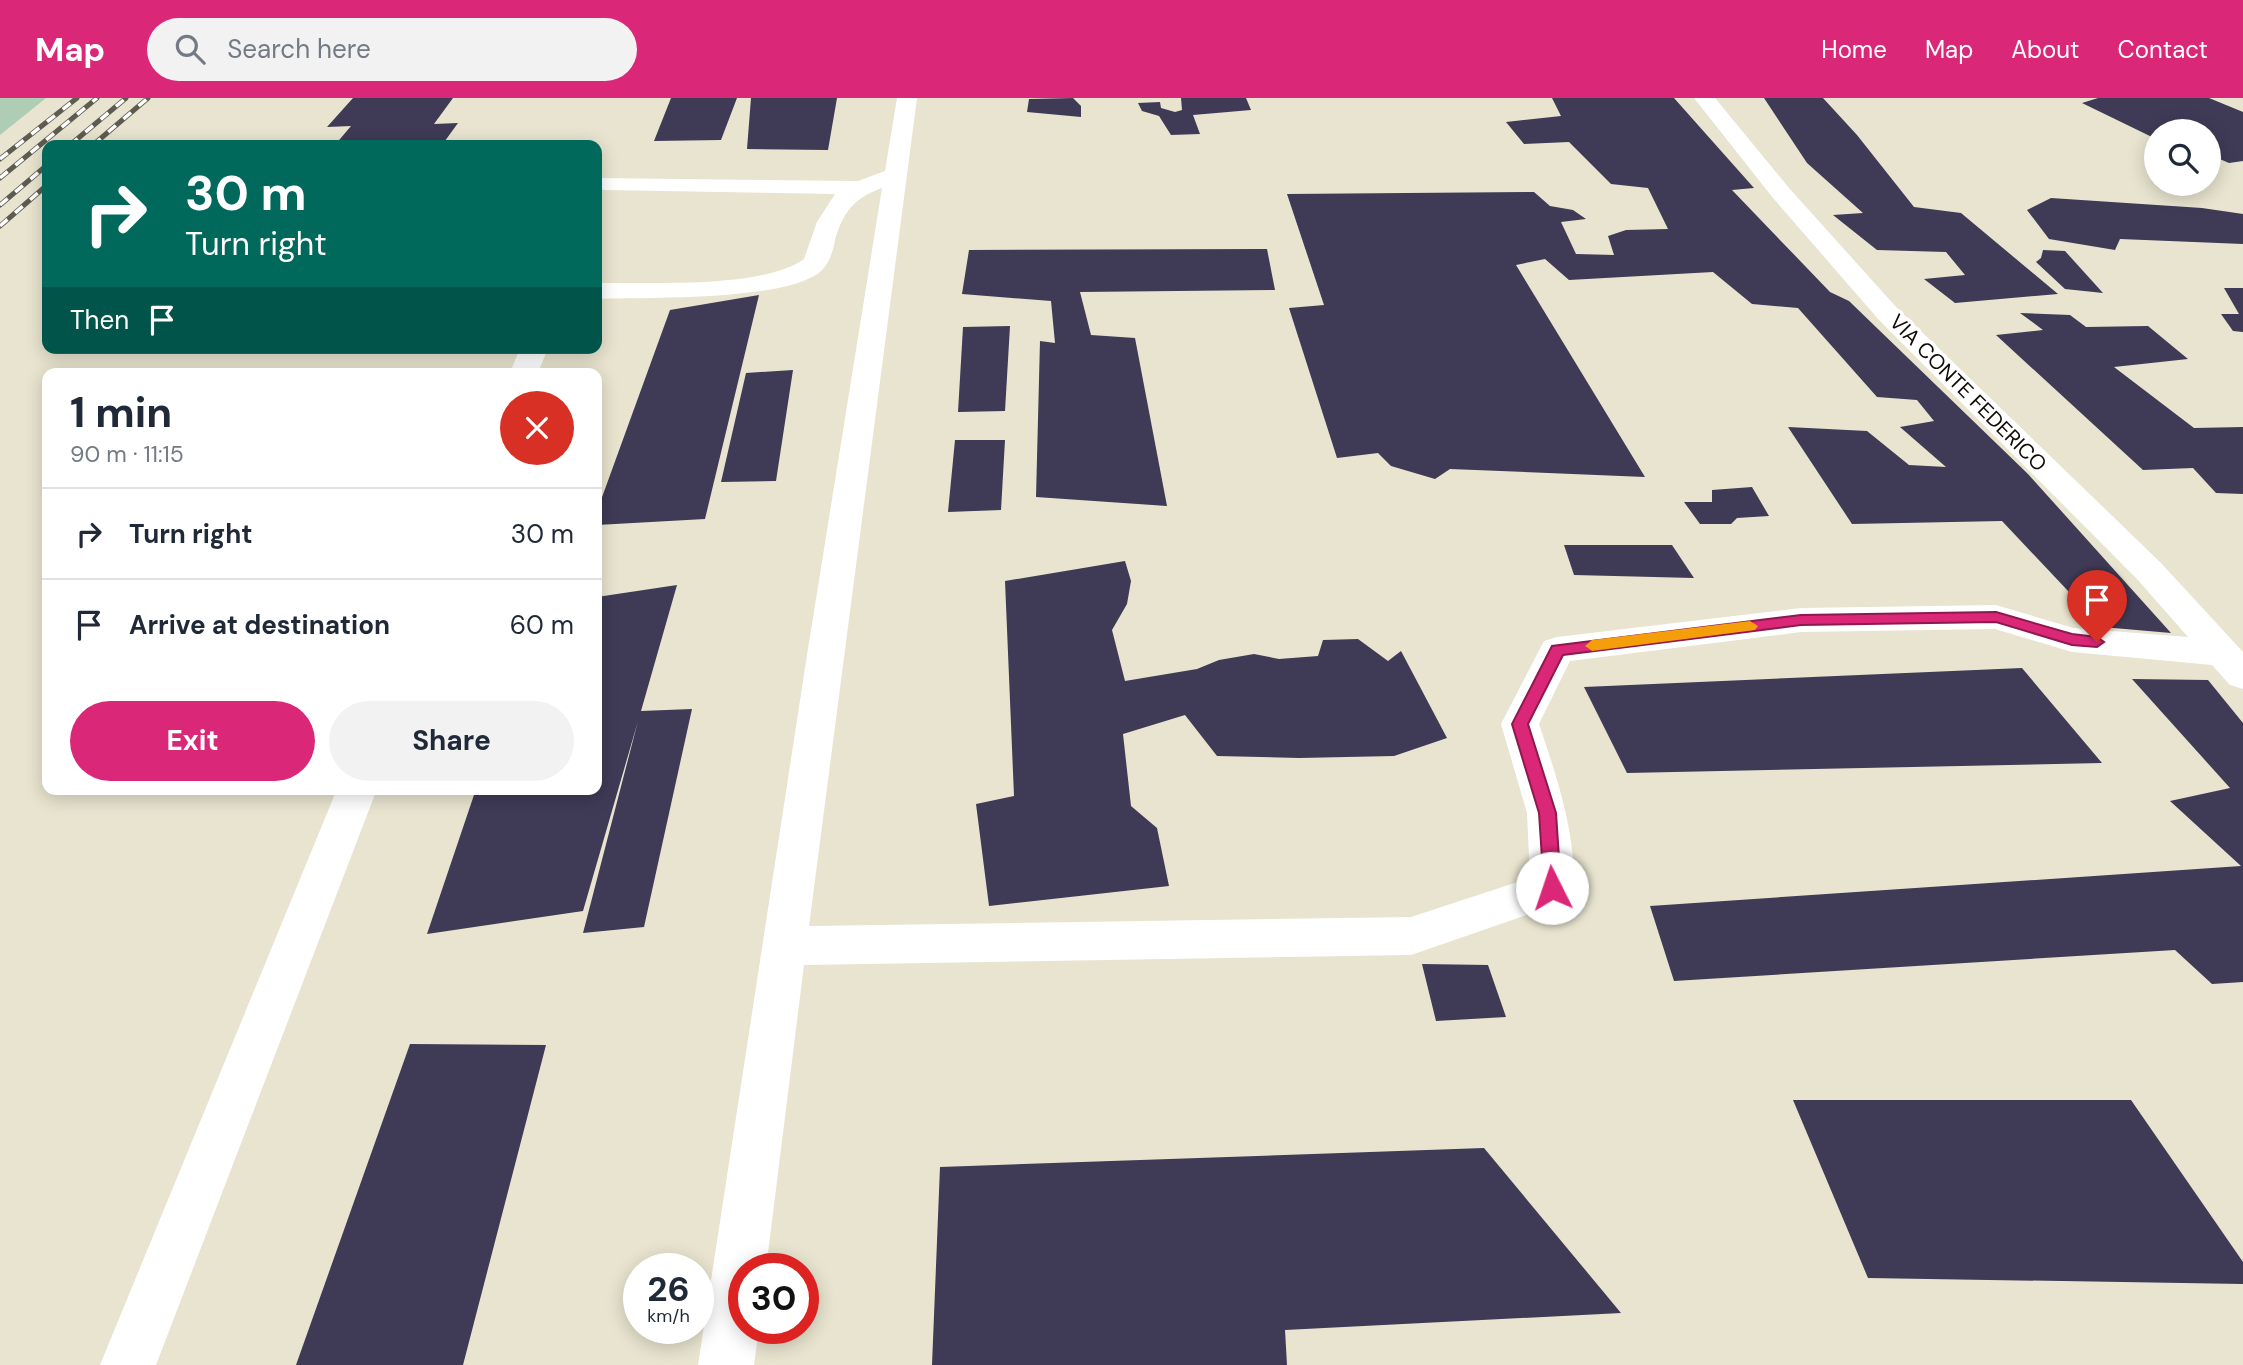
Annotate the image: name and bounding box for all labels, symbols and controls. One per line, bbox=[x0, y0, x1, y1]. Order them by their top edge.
search box bbox=[147, 18, 637, 81]
text: Map bbox=[35, 28, 105, 71]
icon: search bbox=[171, 30, 209, 68]
text: Search here bbox=[227, 32, 371, 66]
text: Home bbox=[1821, 34, 1887, 65]
text: Map bbox=[1925, 34, 1973, 65]
text: About bbox=[2011, 34, 2080, 65]
text: Contact bbox=[2118, 34, 2208, 65]
map controls bbox=[2144, 119, 2221, 196]
button: search bbox=[2144, 119, 2221, 196]
text: 30 m bbox=[185, 161, 307, 225]
icon: right bbox=[70, 168, 161, 259]
text: Turn right bbox=[185, 223, 327, 265]
icon: arrive bbox=[143, 301, 181, 339]
text: Then bbox=[70, 303, 129, 337]
street label: VIA CONTE FEDERICO bbox=[1883, 308, 2053, 478]
text: 1 min bbox=[70, 385, 172, 440]
button: close bbox=[500, 391, 574, 465]
text: 90 m · 11:15 bbox=[70, 439, 184, 469]
icon: right bbox=[70, 515, 108, 553]
text: Turn right bbox=[129, 517, 253, 551]
text: 30 m bbox=[511, 517, 574, 551]
pin bbox=[2067, 570, 2127, 642]
icon: arrive bbox=[2078, 581, 2116, 619]
icon: arrive bbox=[70, 606, 108, 644]
text: Arrive at destination bbox=[129, 608, 390, 642]
text: 60 m bbox=[510, 608, 574, 642]
button: Exit bbox=[70, 701, 315, 781]
button: Share bbox=[329, 701, 574, 781]
position arrow bbox=[1515, 851, 1589, 925]
speed limit sign: 30 bbox=[728, 1253, 819, 1344]
text: 26 bbox=[647, 1266, 690, 1312]
text: km/h bbox=[647, 1304, 690, 1328]

